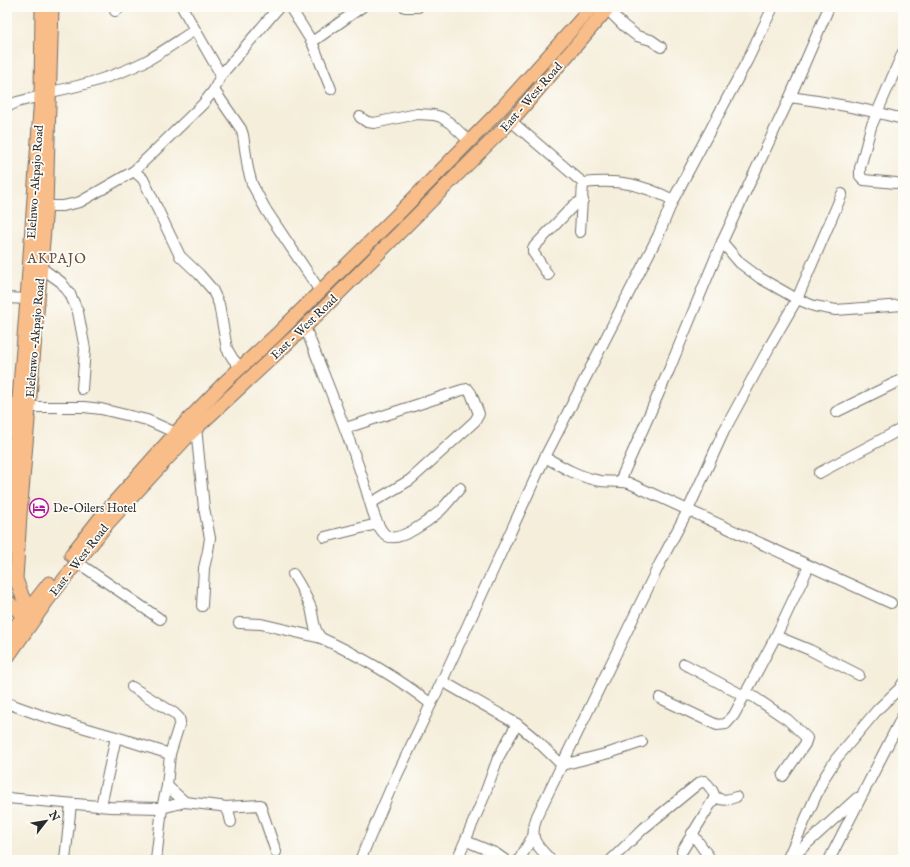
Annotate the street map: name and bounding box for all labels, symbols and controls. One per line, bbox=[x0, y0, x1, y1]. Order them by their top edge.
street label: East - West Road bbox=[497, 59, 566, 135]
street label: Elelnwo -Akpajo Road bbox=[24, 124, 48, 240]
district label: AKPAJO bbox=[26, 250, 87, 268]
street label: Elelenwo -Akpajo Road bbox=[23, 277, 49, 398]
street label: East - West Road bbox=[268, 291, 341, 363]
hotel icon: De-Oilers Hotel bbox=[28, 497, 50, 519]
place label: De-Oilers Hotel bbox=[53, 501, 137, 516]
street label: East - West Road bbox=[47, 521, 112, 599]
north arrow bbox=[26, 801, 66, 841]
text: N bbox=[45, 808, 62, 824]

